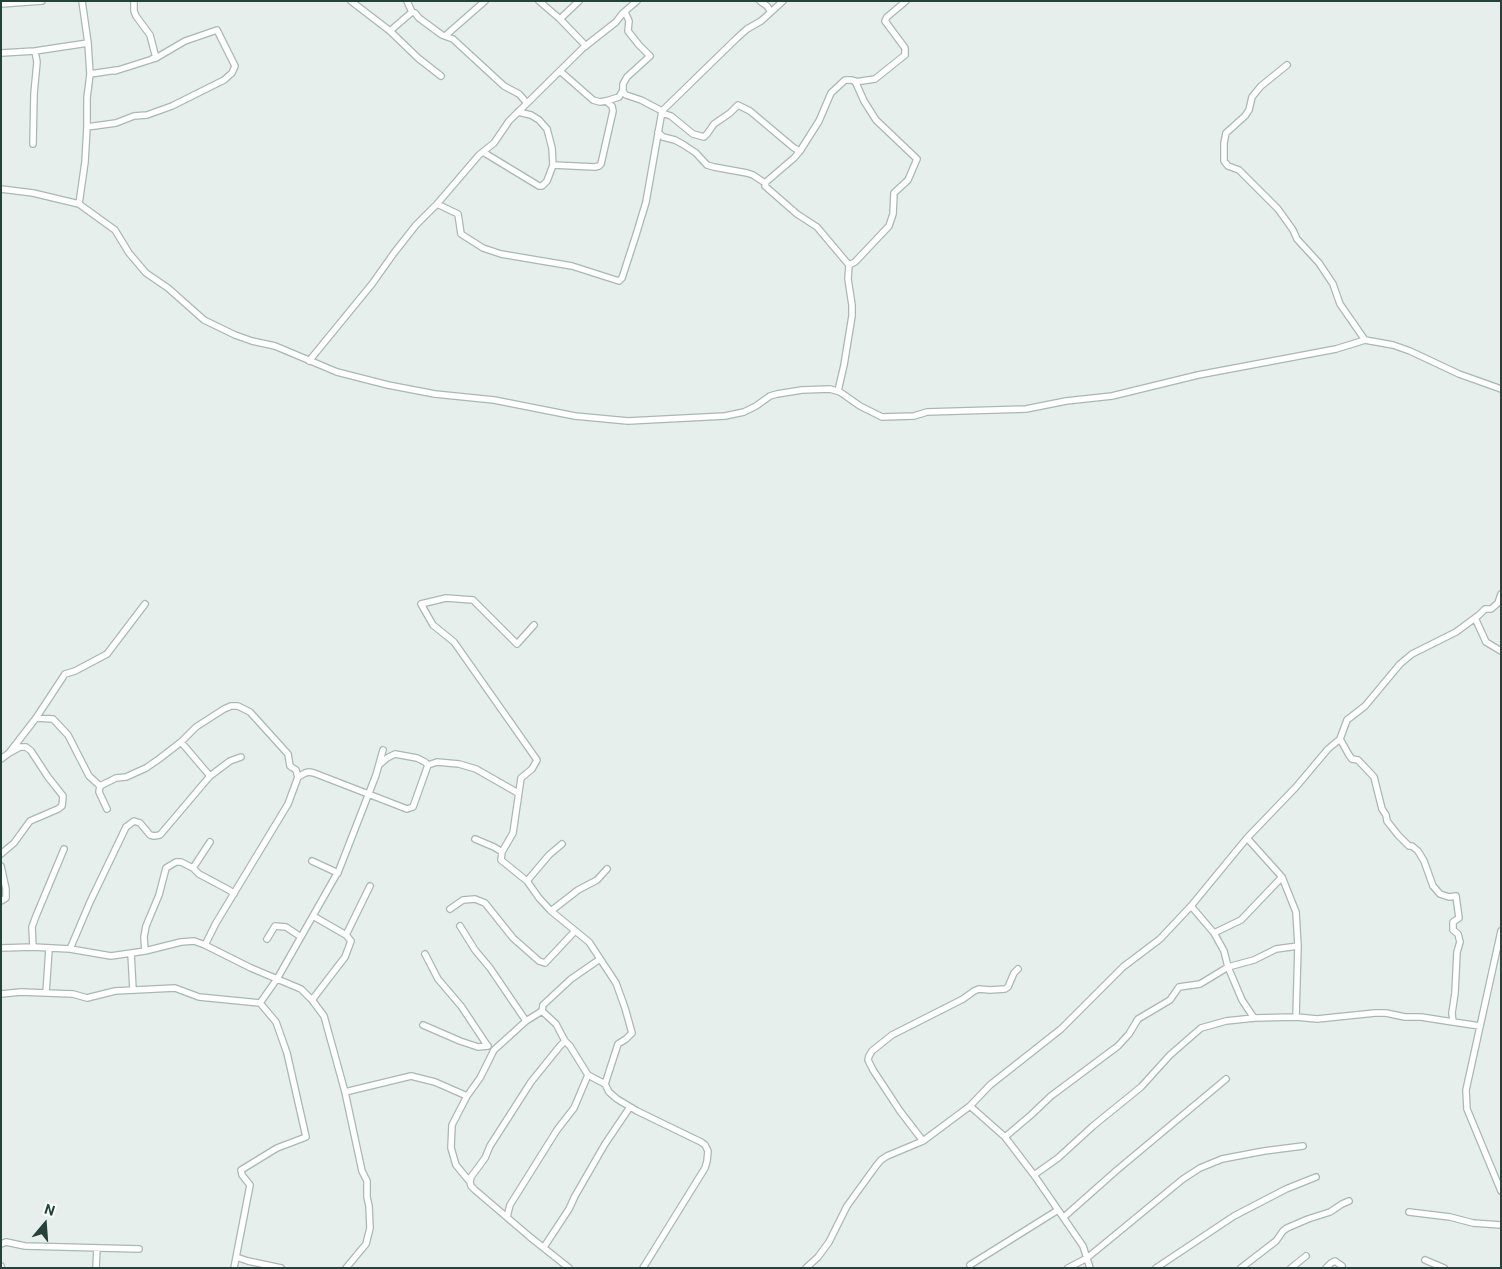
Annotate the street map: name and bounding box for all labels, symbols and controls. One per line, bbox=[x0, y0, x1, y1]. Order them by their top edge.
north arrow bbox=[20, 1199, 70, 1249]
text: N bbox=[42, 1201, 57, 1219]

